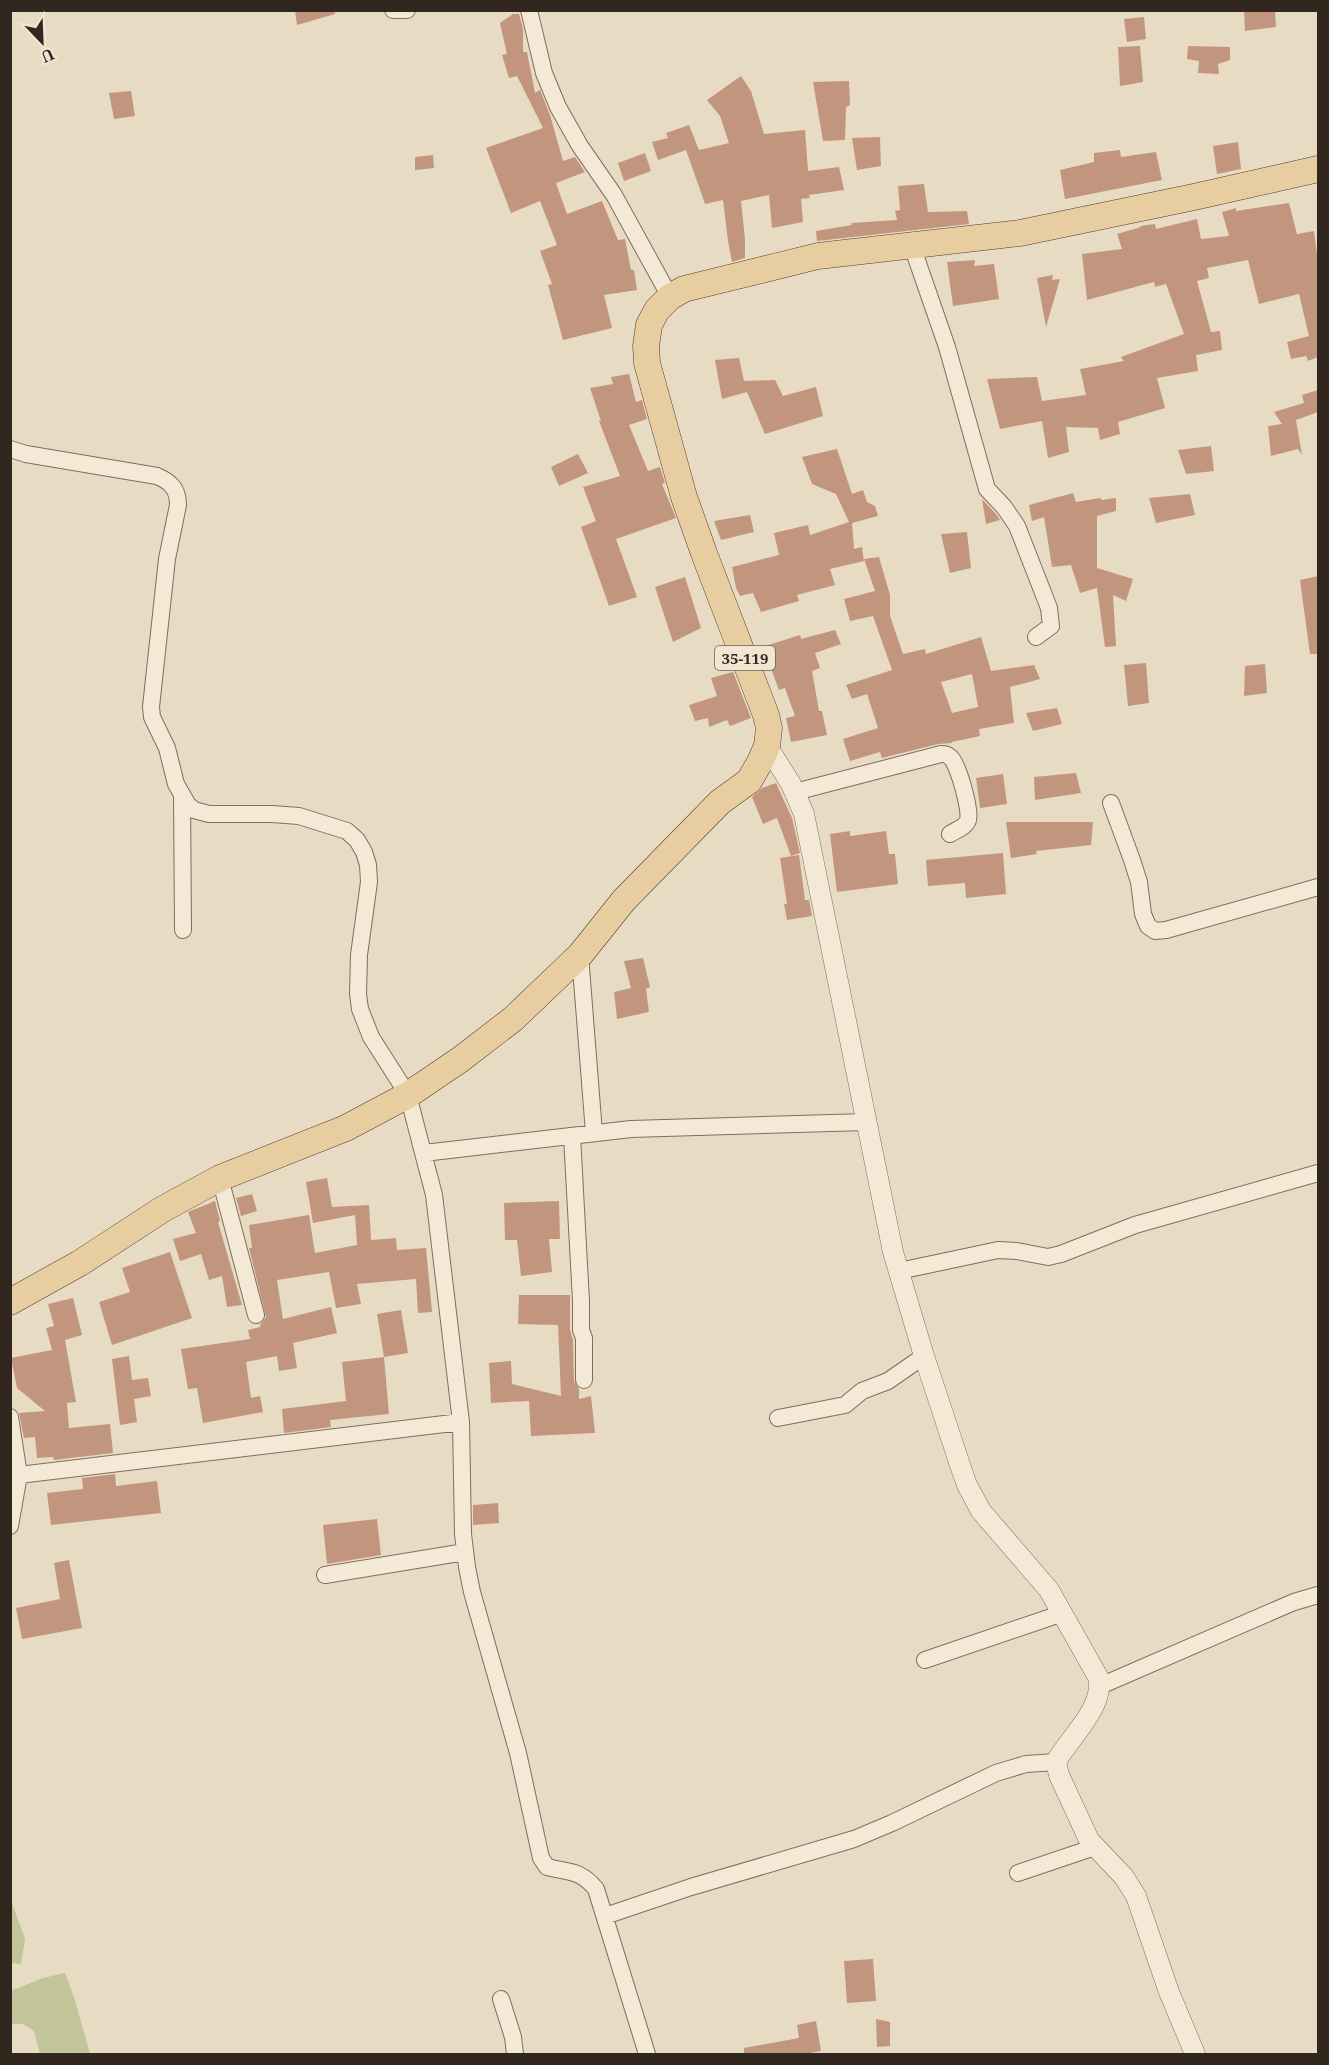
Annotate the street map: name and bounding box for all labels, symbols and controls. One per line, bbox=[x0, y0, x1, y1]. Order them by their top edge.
north arrow bbox=[12, 12, 72, 72]
text: U bbox=[38, 43, 58, 68]
road number: 35-119 bbox=[715, 646, 775, 670]

